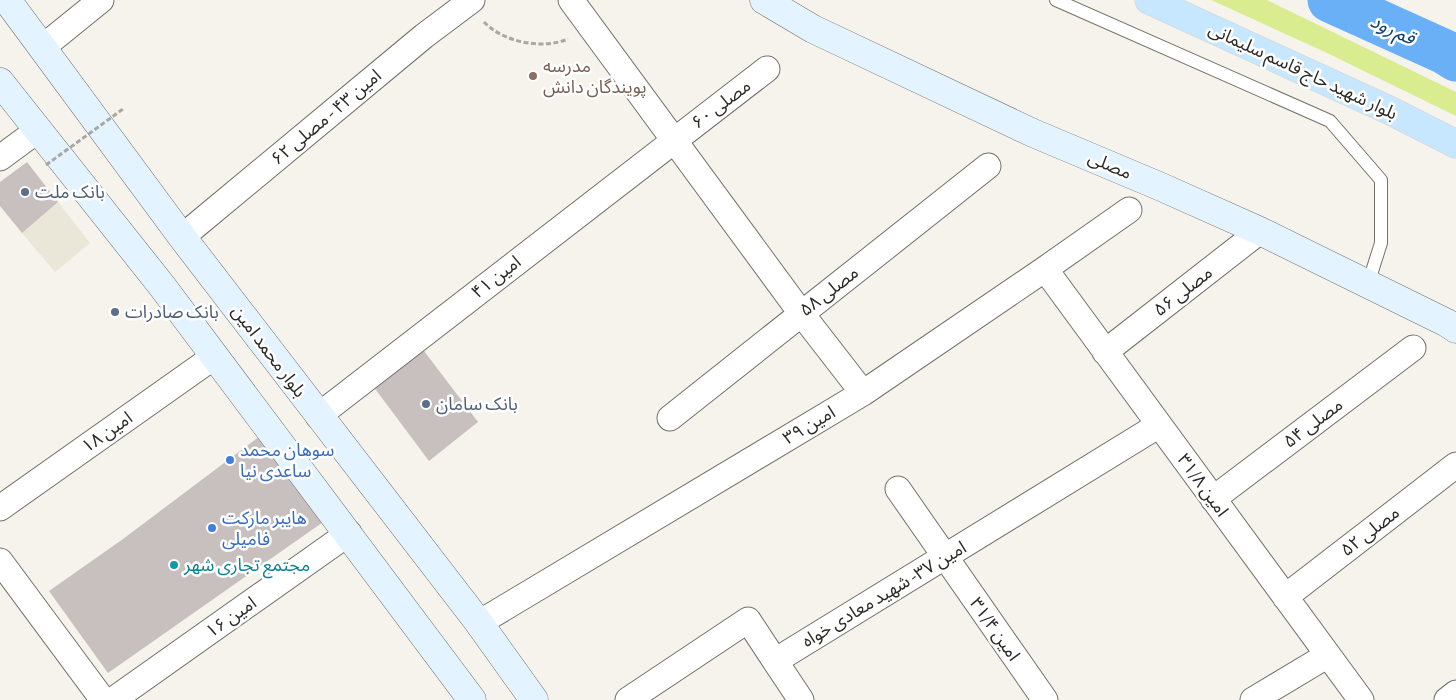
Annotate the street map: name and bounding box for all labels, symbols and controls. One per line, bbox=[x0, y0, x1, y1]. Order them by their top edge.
water label: قم رود bbox=[1366, 12, 1419, 53]
street label: بلوار شهید حاج قاسم سلیمانی bbox=[1204, 20, 1400, 126]
place label: مدرسه پویندگان دانش bbox=[543, 58, 647, 98]
street label: امین ۴۳ - مصلی ۶۲ bbox=[268, 67, 386, 170]
marker: مدرسه پویندگان دانش bbox=[527, 70, 539, 82]
street label: مصلی ۶۰ bbox=[689, 77, 755, 133]
street label: مصلی bbox=[1085, 149, 1134, 184]
place label: بانک ملت bbox=[35, 184, 105, 202]
marker: بانک ملت bbox=[19, 186, 31, 198]
street label: امین ۴۱ bbox=[469, 253, 525, 303]
street label: مصلی ۵۸ bbox=[797, 264, 863, 321]
street label: مصلی ۵۶ bbox=[1151, 264, 1217, 321]
street label: بلوار محمد امین bbox=[227, 302, 309, 402]
place label: بانک صادرات bbox=[125, 304, 219, 323]
marker: بانک صادرات bbox=[109, 306, 121, 318]
place label: بانک سامان bbox=[436, 396, 518, 415]
street label: مصلی ۵۴ bbox=[1281, 396, 1347, 452]
marker: بانک سامان bbox=[420, 398, 432, 410]
street label: امین ۳۹ bbox=[780, 403, 839, 449]
street label: امین ۱۸ bbox=[79, 409, 137, 457]
place label: سوهان محمد ساعدی نیا bbox=[240, 442, 334, 482]
street label: امین ۳۱/۸ bbox=[1173, 451, 1231, 521]
marker: سوهان محمد ساعدی نیا bbox=[224, 454, 236, 466]
street label: مصلی ۵۲ bbox=[1338, 504, 1404, 561]
place label: هایبر مارکت فامیلی bbox=[222, 510, 307, 550]
marker: هایبر مارکت فامیلی bbox=[206, 522, 218, 534]
street label: امین ۳۷- شهید معادی خواه bbox=[799, 539, 970, 652]
place label: مجتمع تجاری شهر bbox=[183, 557, 310, 579]
marker: مجتمع تجاری شهر bbox=[168, 559, 180, 571]
street label: امین ۱۶ bbox=[203, 594, 261, 642]
street label: امین ۳۱/۴ bbox=[965, 595, 1022, 665]

